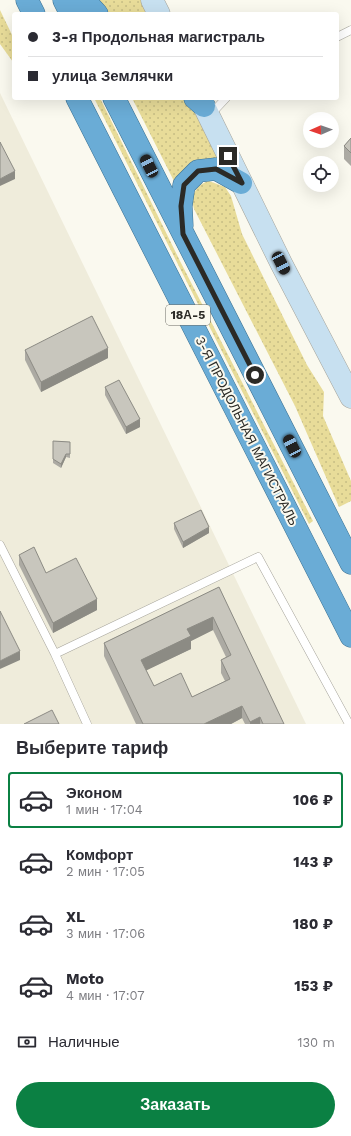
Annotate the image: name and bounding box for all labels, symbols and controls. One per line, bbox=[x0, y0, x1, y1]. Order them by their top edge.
text: 3-я Продольная магистраль bbox=[52, 28, 265, 46]
text: улица Землячки bbox=[52, 67, 173, 85]
north arrow bbox=[303, 112, 339, 148]
map controls bbox=[303, 112, 339, 192]
route end bbox=[219, 147, 237, 165]
car bbox=[138, 153, 160, 179]
button: locate bbox=[303, 156, 339, 192]
car bbox=[270, 250, 292, 276]
road number: 18А-5 bbox=[166, 305, 210, 325]
street label: 3-Я ПРОДОЛЬНАЯ МАГИСТРАЛЬ bbox=[193, 334, 301, 528]
route start bbox=[246, 366, 264, 384]
car bbox=[281, 433, 303, 459]
text: Выберите тариф bbox=[16, 737, 168, 758]
icon: car bbox=[18, 782, 54, 818]
text: Эконом bbox=[66, 784, 122, 802]
text: 106 ₽ bbox=[293, 791, 333, 809]
text: 1 мин · 17:04 bbox=[66, 802, 143, 817]
icon: car bbox=[18, 844, 54, 880]
text: Комфорт bbox=[66, 846, 133, 864]
text: 143 ₽ bbox=[293, 853, 333, 871]
text: 2 мин · 17:05 bbox=[66, 864, 145, 879]
icon: car bbox=[18, 906, 54, 942]
text: XL bbox=[66, 908, 85, 926]
text: 180 ₽ bbox=[293, 915, 333, 933]
text: 3 мин · 17:06 bbox=[66, 926, 145, 941]
icon: car bbox=[18, 968, 54, 1004]
text: Moto bbox=[66, 970, 104, 988]
text: 153 ₽ bbox=[294, 977, 333, 995]
text: 4 мин · 17:07 bbox=[66, 988, 145, 1003]
icon: cash bbox=[16, 1031, 38, 1053]
text: Наличные bbox=[48, 1033, 120, 1051]
text: 130 m bbox=[297, 1035, 335, 1050]
button: Заказать bbox=[16, 1082, 335, 1128]

